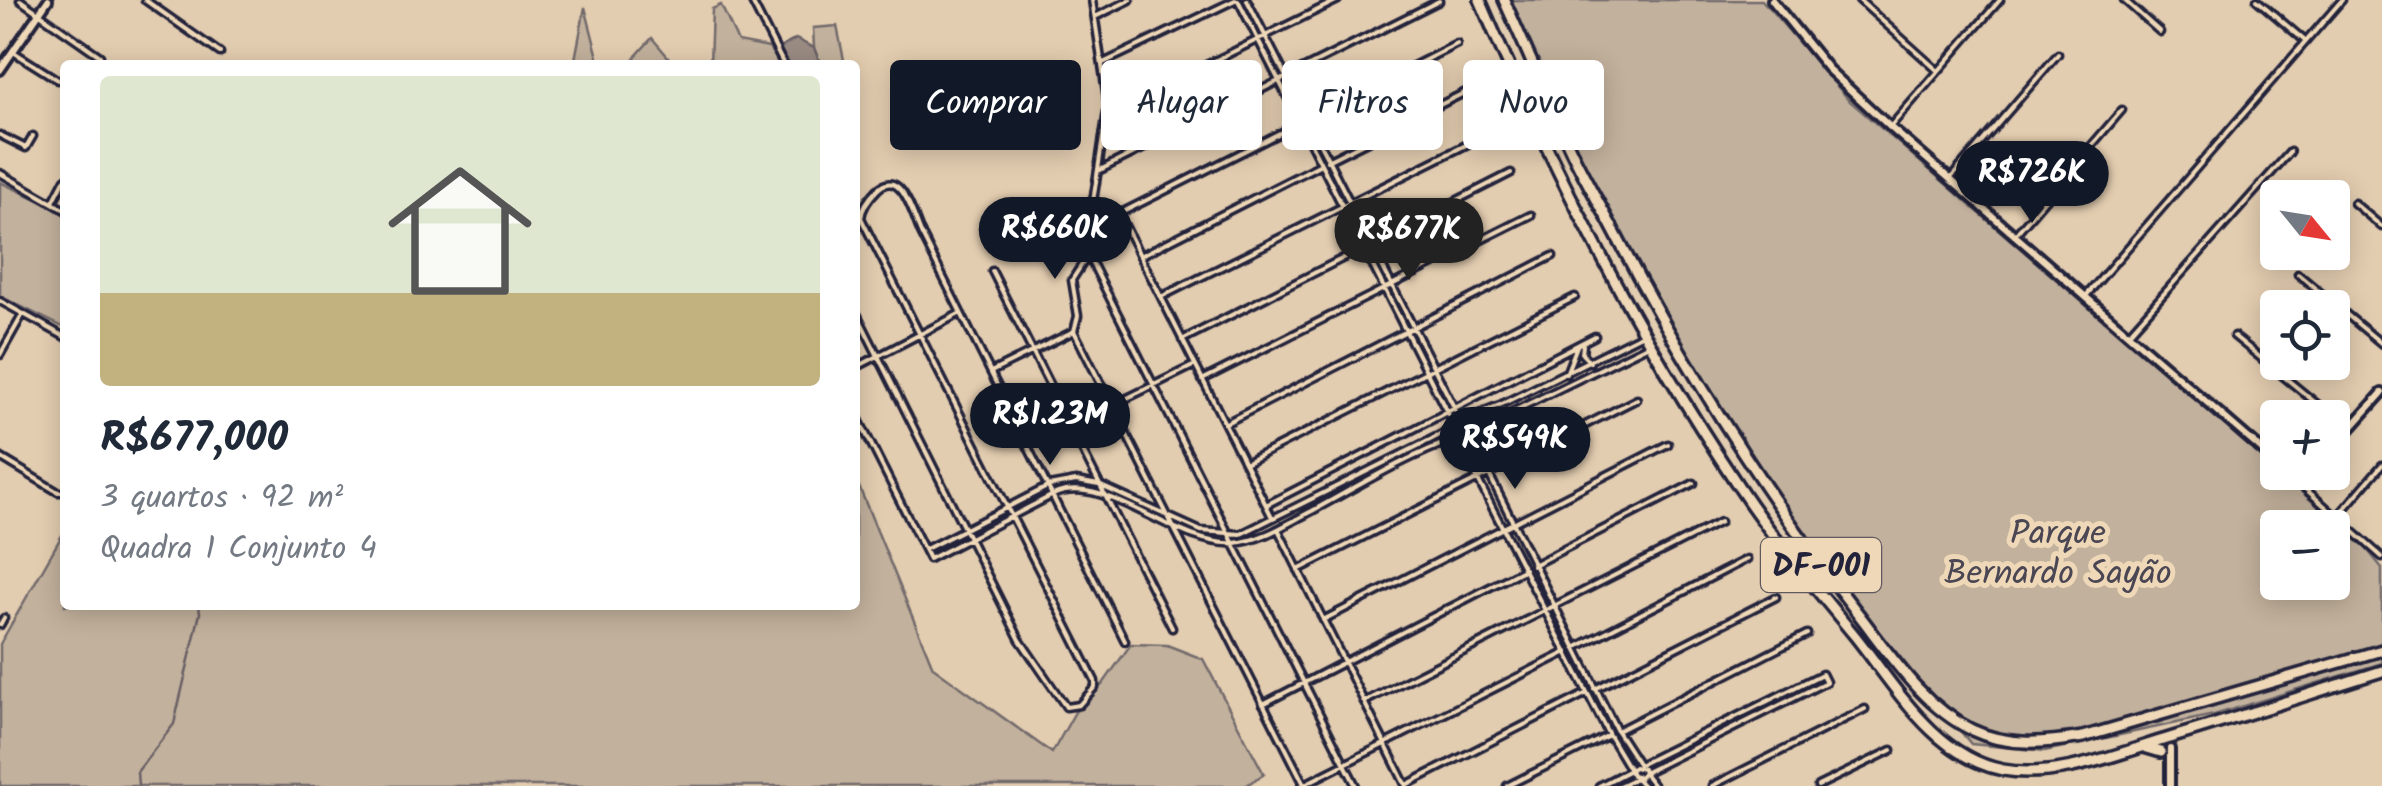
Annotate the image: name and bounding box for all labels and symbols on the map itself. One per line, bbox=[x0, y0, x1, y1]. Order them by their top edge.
pin: R$726K bbox=[1951, 141, 2113, 226]
north arrow bbox=[2260, 180, 2350, 270]
pin: R$660K bbox=[974, 197, 1136, 282]
pin: R$677K bbox=[1328, 198, 1490, 283]
pin: R$1.23M bbox=[958, 383, 1142, 468]
pin: R$549K bbox=[1434, 407, 1596, 492]
park label: Parque Bernardo Sayão bbox=[1944, 507, 2172, 603]
road number: DF-001 bbox=[1761, 538, 1881, 592]

